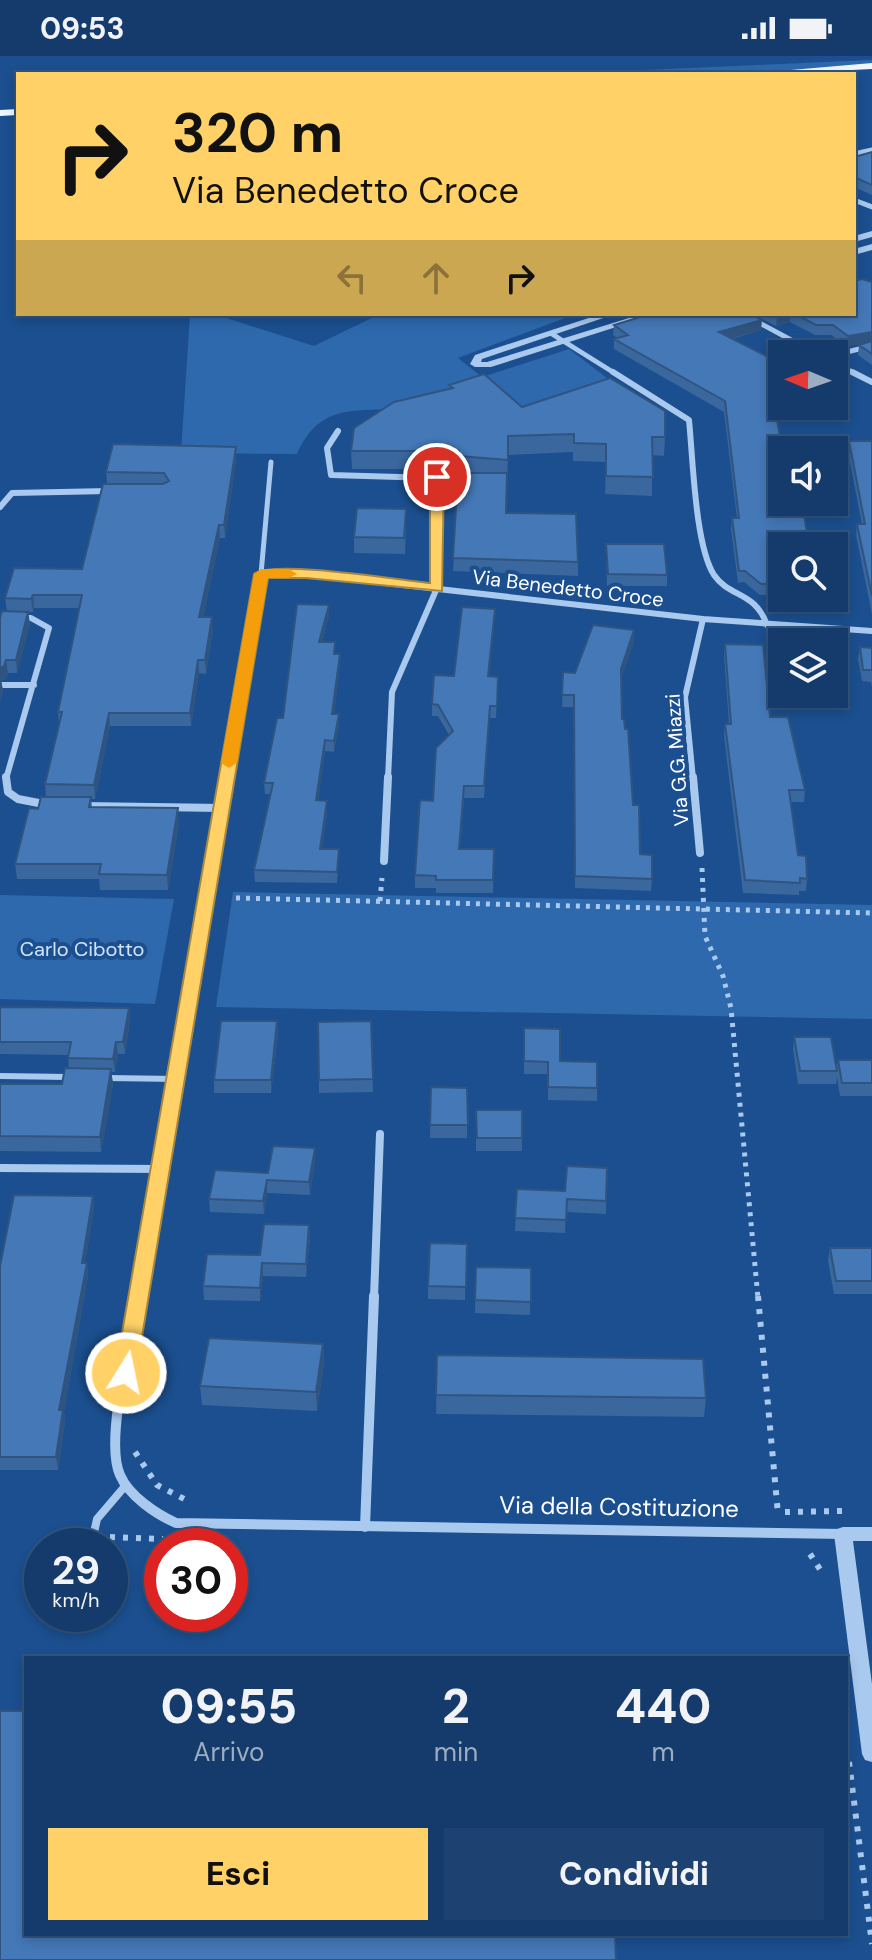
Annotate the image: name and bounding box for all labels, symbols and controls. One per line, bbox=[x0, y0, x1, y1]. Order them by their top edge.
text: 09:53 bbox=[40, 9, 125, 48]
text: 320 m bbox=[172, 96, 343, 169]
icon: right bbox=[40, 104, 144, 208]
text: Via Benedetto Croce bbox=[172, 167, 519, 214]
icon: left bbox=[330, 256, 374, 300]
icon: ahead bbox=[414, 256, 458, 300]
icon: right bbox=[498, 256, 542, 300]
north arrow bbox=[768, 340, 848, 420]
map controls bbox=[768, 340, 848, 708]
button: sound bbox=[768, 436, 848, 516]
pin bbox=[403, 443, 471, 511]
icon: arrive bbox=[415, 455, 459, 499]
button: search bbox=[768, 532, 848, 612]
street label: Via Benedetto Croce bbox=[471, 563, 665, 613]
button: layers bbox=[768, 628, 848, 708]
street label: Via G.G. Miazzi bbox=[659, 693, 695, 827]
park label: Carlo Cibotto bbox=[20, 936, 144, 962]
position arrow bbox=[84, 1331, 168, 1415]
street label: Via della Costituzione bbox=[499, 1489, 739, 1524]
speed limit sign: 30 bbox=[144, 1528, 248, 1632]
text: 29 bbox=[52, 1544, 100, 1596]
text: km/h bbox=[52, 1587, 100, 1613]
text: 09:55 bbox=[161, 1675, 297, 1738]
text: 2 bbox=[442, 1675, 470, 1738]
text: 440 bbox=[615, 1675, 711, 1738]
text: Arrivo bbox=[193, 1735, 264, 1769]
text: min bbox=[434, 1735, 478, 1769]
text: m bbox=[651, 1735, 675, 1769]
button: Esci bbox=[48, 1828, 428, 1920]
button: Condividi bbox=[444, 1828, 824, 1920]

